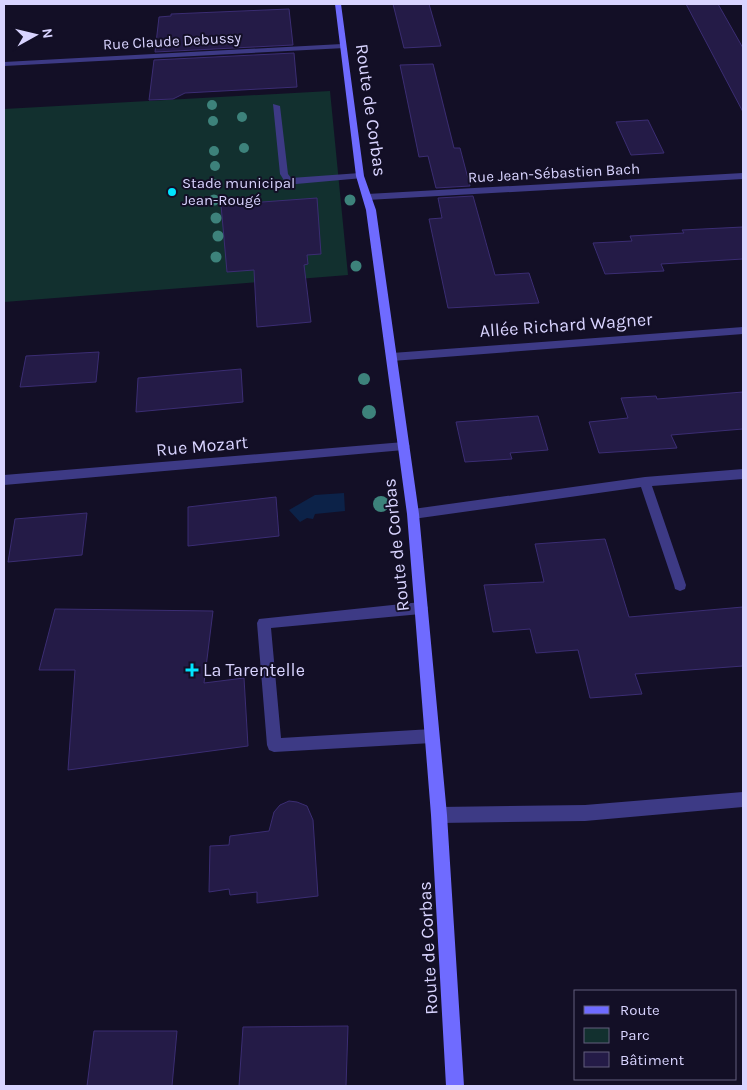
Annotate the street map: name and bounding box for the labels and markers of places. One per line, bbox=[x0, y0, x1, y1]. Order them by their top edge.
place label: Stade municipal Jean-Rougé bbox=[182, 174, 295, 209]
marker: Stade municipal Jean-Rougé bbox=[166, 186, 178, 198]
place label: La Tarentelle bbox=[203, 659, 305, 681]
marker: La Tarentelle bbox=[185, 663, 199, 677]

